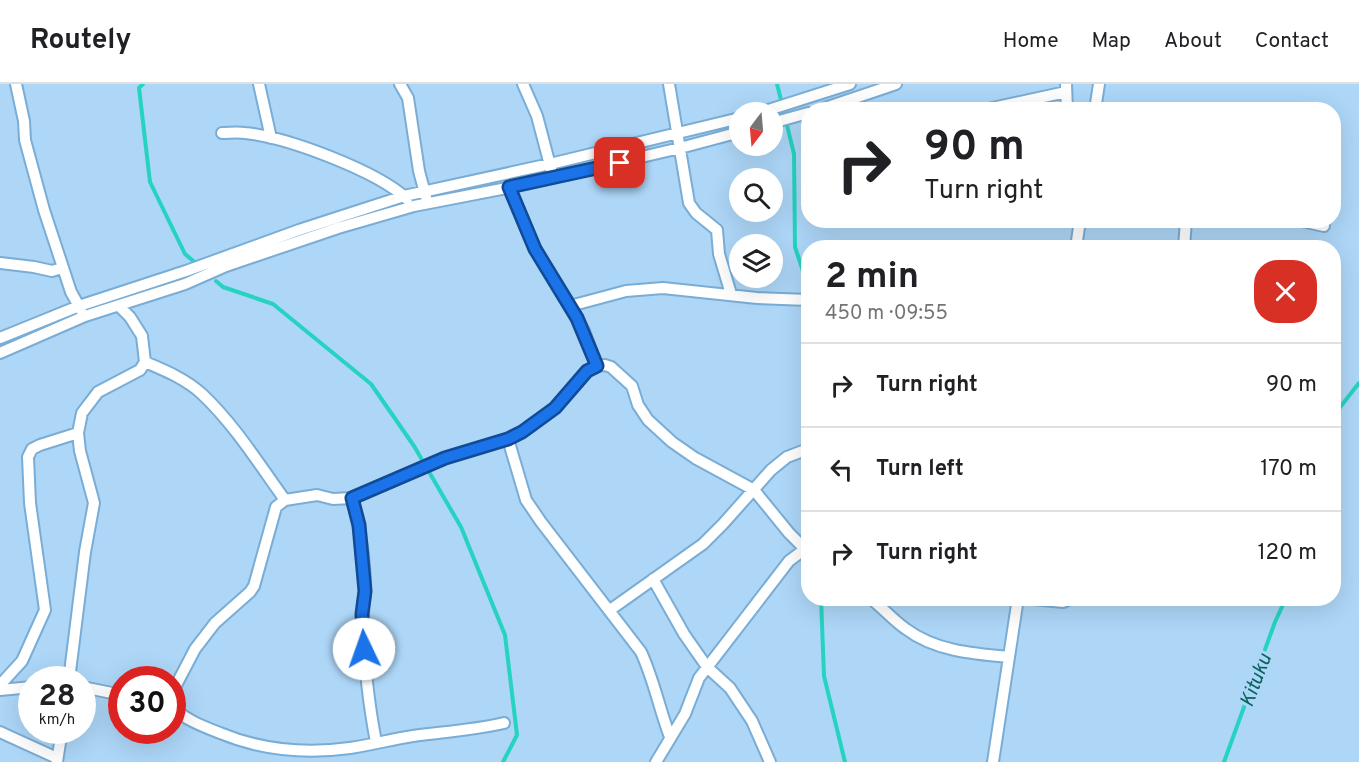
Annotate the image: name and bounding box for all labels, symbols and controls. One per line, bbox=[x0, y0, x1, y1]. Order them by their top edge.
text: Routely bbox=[30, 23, 131, 59]
text: Home bbox=[1003, 28, 1059, 55]
text: Map bbox=[1092, 28, 1131, 55]
text: About bbox=[1164, 28, 1222, 55]
text: Contact bbox=[1255, 28, 1329, 55]
north arrow bbox=[729, 102, 783, 156]
map controls bbox=[729, 102, 783, 288]
text: 90 m bbox=[924, 122, 1025, 175]
icon: right bbox=[825, 126, 903, 204]
pin bbox=[594, 137, 645, 188]
icon: arrive bbox=[603, 146, 636, 179]
button: search bbox=[729, 168, 783, 222]
text: Turn right bbox=[924, 174, 1043, 208]
button: layers bbox=[729, 234, 783, 288]
text: 2 min bbox=[825, 255, 919, 301]
button: close bbox=[1254, 260, 1317, 323]
text: 450 m · 09:55 bbox=[825, 301, 948, 327]
icon: right bbox=[825, 369, 858, 402]
text: Turn right bbox=[876, 372, 978, 399]
text: 90 m bbox=[1266, 372, 1317, 399]
icon: left bbox=[825, 453, 858, 486]
text: Turn left bbox=[876, 456, 964, 483]
text: 170 m bbox=[1260, 456, 1317, 483]
icon: right bbox=[825, 537, 858, 570]
text: Turn right bbox=[876, 540, 978, 567]
text: 120 m bbox=[1257, 540, 1317, 567]
position arrow bbox=[332, 617, 396, 681]
water label: Kituku bbox=[1235, 649, 1279, 711]
speed limit sign: 30 bbox=[108, 666, 186, 744]
text: 28 bbox=[38, 679, 76, 716]
text: km/h bbox=[39, 711, 75, 730]

